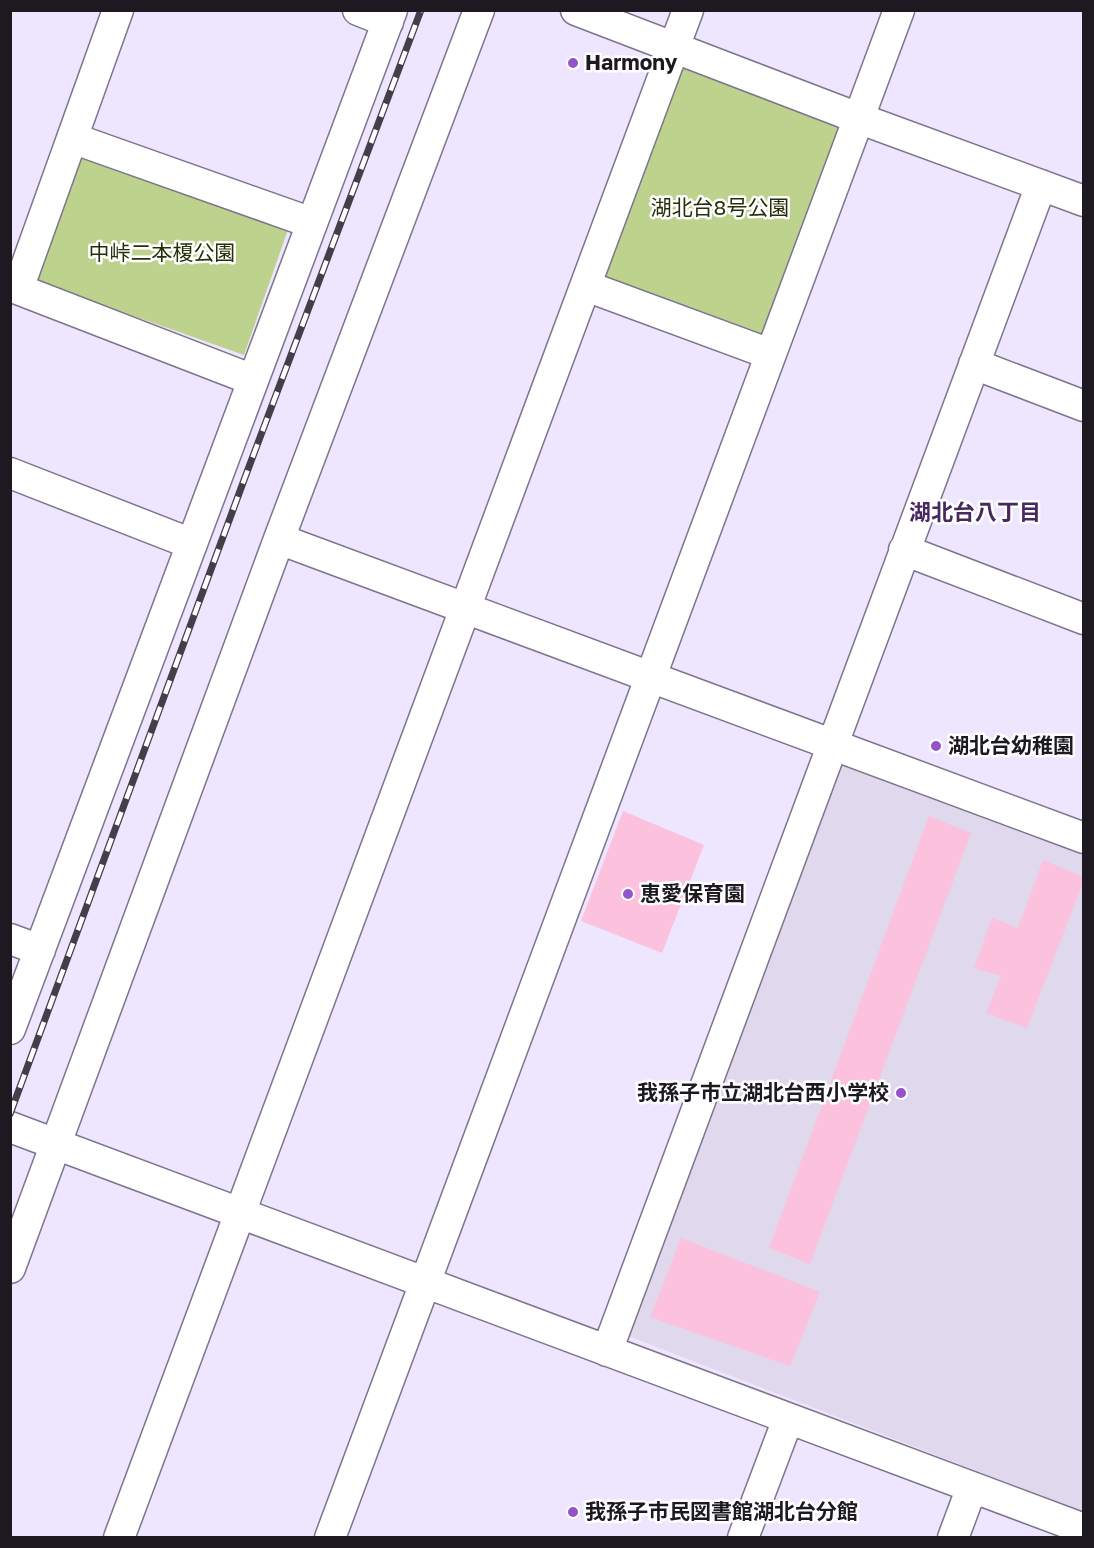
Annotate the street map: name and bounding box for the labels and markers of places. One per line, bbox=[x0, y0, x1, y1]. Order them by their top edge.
place label: Harmony bbox=[585, 49, 678, 75]
marker: Harmony bbox=[566, 56, 580, 70]
place label: 湖北台幼稚園 bbox=[948, 732, 1074, 758]
marker: 湖北台幼稚園 bbox=[929, 739, 943, 753]
place label: 恵愛保育園 bbox=[640, 880, 745, 906]
marker: 恵愛保育園 bbox=[621, 887, 635, 901]
place label: 我孫子市立湖北台西小学校 bbox=[637, 1079, 889, 1105]
marker: 我孫子市立湖北台西小学校 bbox=[894, 1086, 908, 1100]
place label: 我孫子市民図書館湖北台分館 bbox=[585, 1498, 858, 1524]
marker: 我孫子市民図書館湖北台分館 bbox=[566, 1505, 580, 1519]

